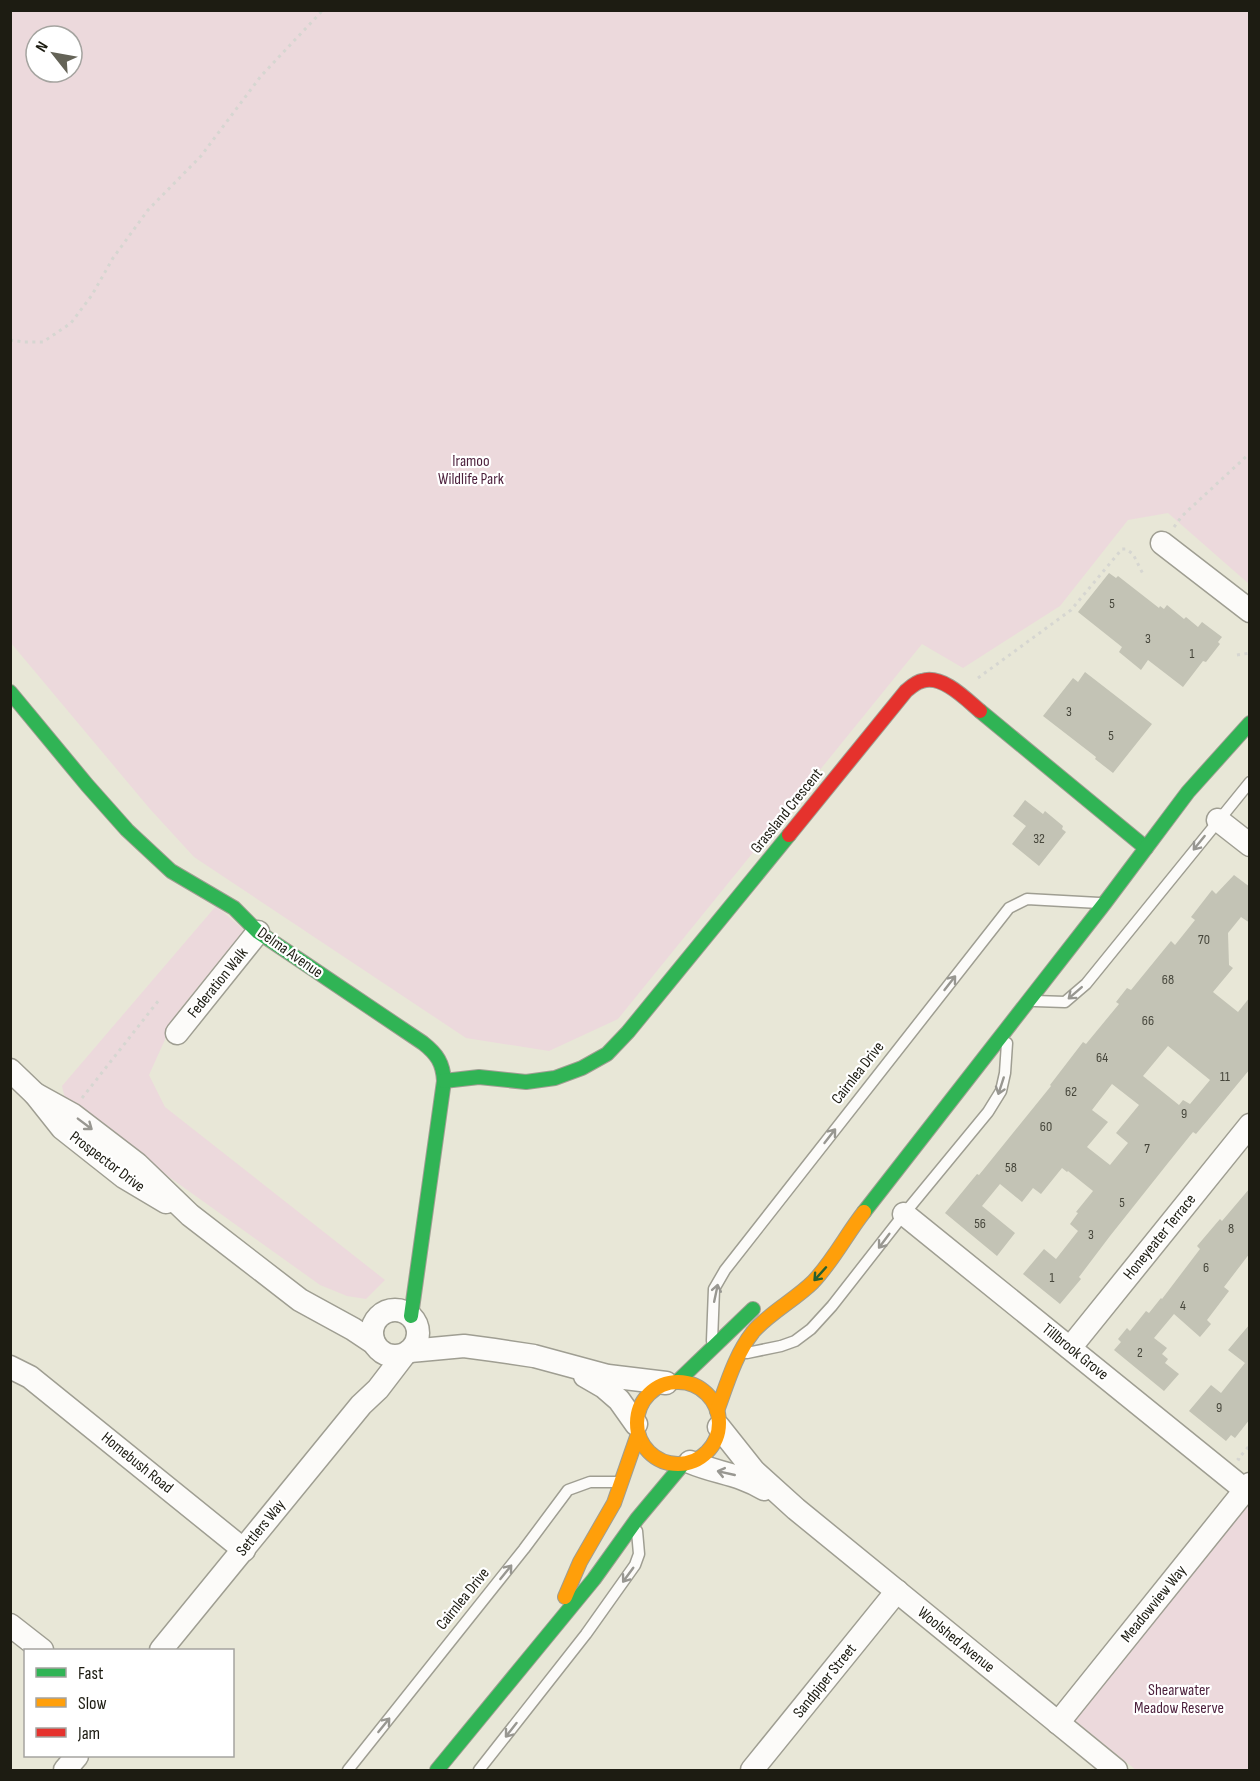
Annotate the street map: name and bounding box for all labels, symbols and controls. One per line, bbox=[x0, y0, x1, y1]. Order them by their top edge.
north arrow bbox=[24, 24, 84, 84]
text: N bbox=[32, 38, 53, 56]
park label: Iramoo Wildlife Park bbox=[438, 452, 504, 489]
house number: 5 bbox=[1109, 595, 1115, 612]
house number: 3 bbox=[1145, 630, 1151, 647]
house number: 1 bbox=[1190, 645, 1195, 662]
house number: 3 bbox=[1066, 703, 1072, 720]
house number: 5 bbox=[1108, 727, 1114, 744]
street label: Grassland Crescent bbox=[747, 765, 827, 857]
house number: 32 bbox=[1033, 830, 1045, 847]
one-way arrow bbox=[1193, 835, 1206, 851]
street label: Delma Avenue bbox=[254, 924, 326, 982]
house number: 70 bbox=[1198, 931, 1210, 948]
street label: Federation Walk bbox=[184, 944, 252, 1022]
house number: 68 bbox=[1162, 971, 1174, 988]
one-way arrow bbox=[944, 975, 957, 991]
one-way arrow bbox=[1068, 986, 1083, 1000]
house number: 66 bbox=[1142, 1012, 1154, 1029]
street label: Cairnlea Drive bbox=[828, 1038, 888, 1108]
house number: 64 bbox=[1096, 1049, 1108, 1066]
house number: 11 bbox=[1220, 1068, 1230, 1085]
one-way arrow bbox=[995, 1076, 1006, 1095]
house number: 62 bbox=[1065, 1083, 1077, 1100]
house number: 9 bbox=[1181, 1105, 1187, 1122]
one-way arrow bbox=[77, 1118, 93, 1131]
house number: 60 bbox=[1040, 1118, 1052, 1135]
street label: Prospector Drive bbox=[66, 1128, 148, 1196]
one-way arrow bbox=[823, 1128, 836, 1144]
house number: 7 bbox=[1144, 1140, 1150, 1157]
house number: 58 bbox=[1005, 1159, 1017, 1176]
street label: Honeyeater Terrace bbox=[1120, 1190, 1200, 1284]
house number: 5 bbox=[1119, 1194, 1125, 1211]
house number: 56 bbox=[974, 1215, 986, 1232]
house number: 8 bbox=[1228, 1220, 1234, 1237]
house number: 3 bbox=[1088, 1226, 1094, 1243]
one-way arrow bbox=[877, 1232, 890, 1248]
house number: 6 bbox=[1203, 1259, 1209, 1276]
one-way arrow bbox=[813, 1266, 827, 1282]
house number: 1 bbox=[1050, 1269, 1055, 1286]
one-way arrow bbox=[711, 1284, 722, 1303]
house number: 4 bbox=[1180, 1297, 1186, 1314]
street label: Tillbrook Grove bbox=[1038, 1320, 1112, 1384]
house number: 2 bbox=[1137, 1344, 1143, 1361]
house number: 9 bbox=[1216, 1399, 1222, 1416]
street label: Homebush Road bbox=[97, 1428, 177, 1498]
one-way arrow bbox=[717, 1467, 736, 1478]
street label: Settlers Way bbox=[232, 1496, 290, 1560]
street label: Meadowview Way bbox=[1117, 1562, 1191, 1646]
street label: Cairnlea Drive bbox=[432, 1564, 494, 1634]
one-way arrow bbox=[499, 1564, 512, 1580]
one-way arrow bbox=[622, 1566, 634, 1582]
street label: Woolshed Avenue bbox=[914, 1603, 998, 1677]
street label: Sandpiper Street bbox=[789, 1640, 861, 1722]
legend bbox=[24, 1649, 234, 1757]
text: Fast bbox=[78, 1663, 104, 1684]
park label: Shearwater Meadow Reserve bbox=[1134, 1681, 1224, 1718]
text: Slow bbox=[78, 1693, 107, 1714]
one-way arrow bbox=[378, 1717, 391, 1733]
one-way arrow bbox=[504, 1722, 517, 1738]
text: Jam bbox=[77, 1723, 100, 1744]

